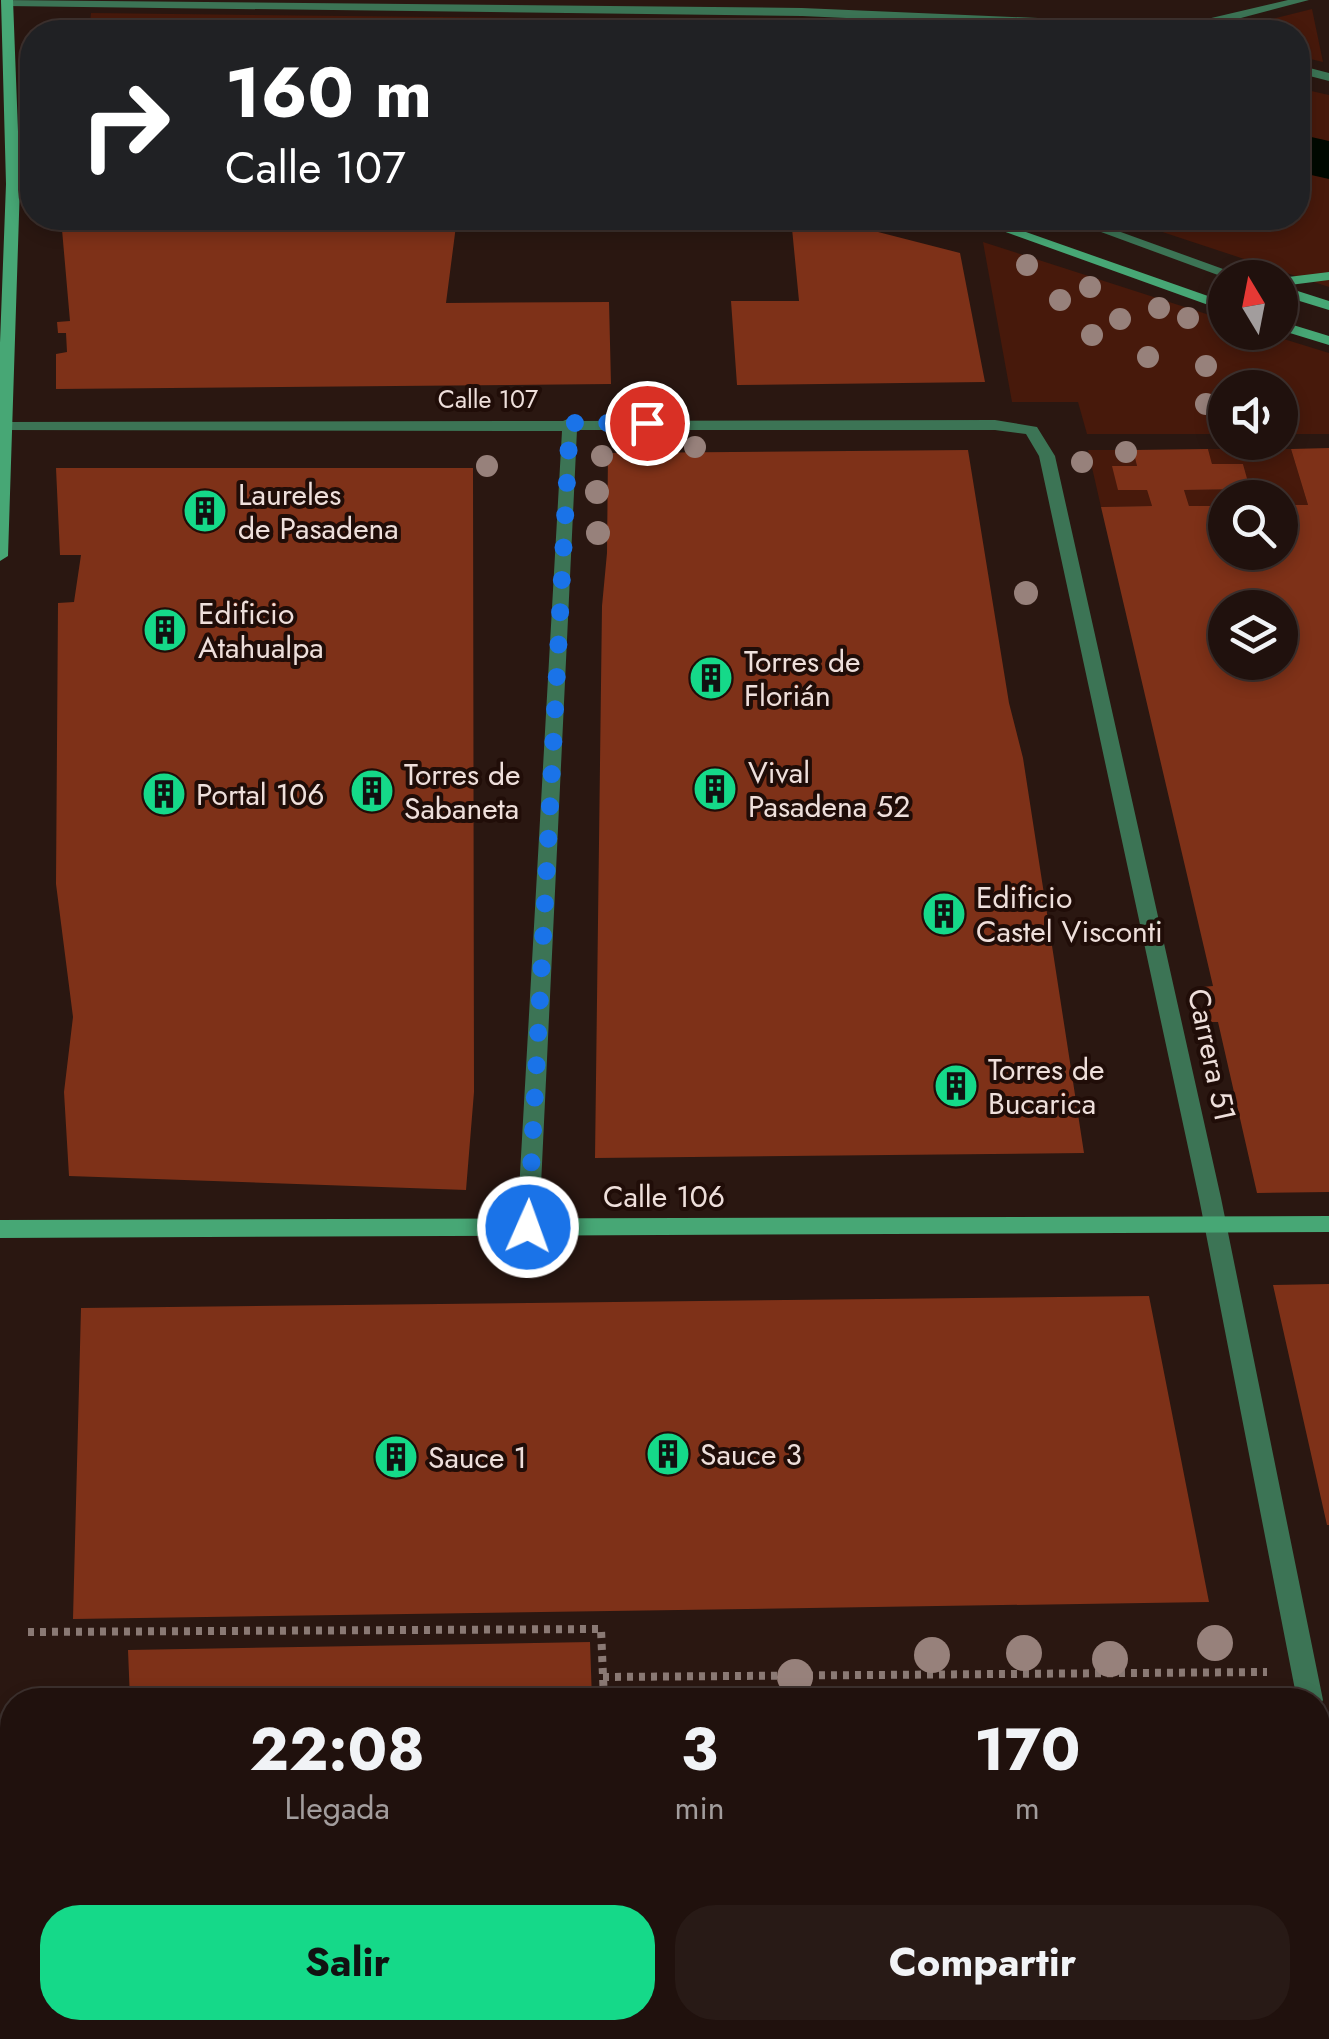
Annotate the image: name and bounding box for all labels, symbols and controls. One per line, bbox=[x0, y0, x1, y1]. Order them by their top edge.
text: 160 m bbox=[225, 42, 432, 143]
icon: right bbox=[60, 60, 190, 190]
text: Calle 107 bbox=[225, 135, 406, 200]
north arrow bbox=[1208, 260, 1298, 350]
map controls bbox=[1208, 260, 1298, 680]
button: sound bbox=[1208, 370, 1298, 460]
street label: Calle 107 bbox=[438, 381, 538, 417]
pin bbox=[605, 381, 690, 466]
icon: arrive bbox=[620, 396, 675, 451]
place label: Laureles de Pasadena bbox=[238, 473, 399, 550]
button: search bbox=[1208, 480, 1298, 570]
building icon: Laureles de Pasadena bbox=[182, 488, 228, 534]
button: layers bbox=[1208, 590, 1298, 680]
place label: Edificio Atahualpa bbox=[198, 592, 324, 669]
building icon: Edificio Atahualpa bbox=[142, 607, 188, 653]
place label: Torres de Florián bbox=[744, 640, 861, 717]
building icon: Torres de Florián bbox=[688, 655, 734, 701]
place label: Vival Pasadena 52 bbox=[748, 751, 910, 828]
place label: Torres de Sabaneta bbox=[404, 753, 521, 830]
building icon: Vival Pasadena 52 bbox=[692, 766, 738, 812]
building icon: Torres de Sabaneta bbox=[349, 768, 395, 814]
building icon: Portal 106 bbox=[141, 771, 187, 817]
place label: Portal 106 bbox=[196, 773, 325, 816]
place label: Edificio Castel Visconti bbox=[976, 876, 1163, 953]
building icon: Edificio Castel Visconti bbox=[921, 891, 967, 937]
street label: Carrera 51 bbox=[1177, 985, 1247, 1125]
place label: Torres de Bucarica bbox=[988, 1048, 1105, 1125]
building icon: Torres de Bucarica bbox=[933, 1063, 979, 1109]
position arrow bbox=[476, 1175, 580, 1279]
street label: Calle 106 bbox=[603, 1175, 725, 1218]
building icon: Sauce 3 bbox=[645, 1431, 691, 1477]
place label: Sauce 3 bbox=[700, 1433, 802, 1476]
building icon: Sauce 1 bbox=[373, 1434, 419, 1480]
place label: Sauce 1 bbox=[428, 1436, 527, 1479]
text: 22:08 bbox=[250, 1706, 425, 1793]
text: 3 bbox=[681, 1706, 718, 1793]
text: 170 bbox=[974, 1706, 1080, 1793]
text: Llegada bbox=[284, 1785, 390, 1831]
text: min bbox=[674, 1785, 725, 1831]
text: m bbox=[1015, 1785, 1040, 1831]
button: Salir bbox=[40, 1905, 655, 2020]
button: Compartir bbox=[675, 1905, 1290, 2020]

